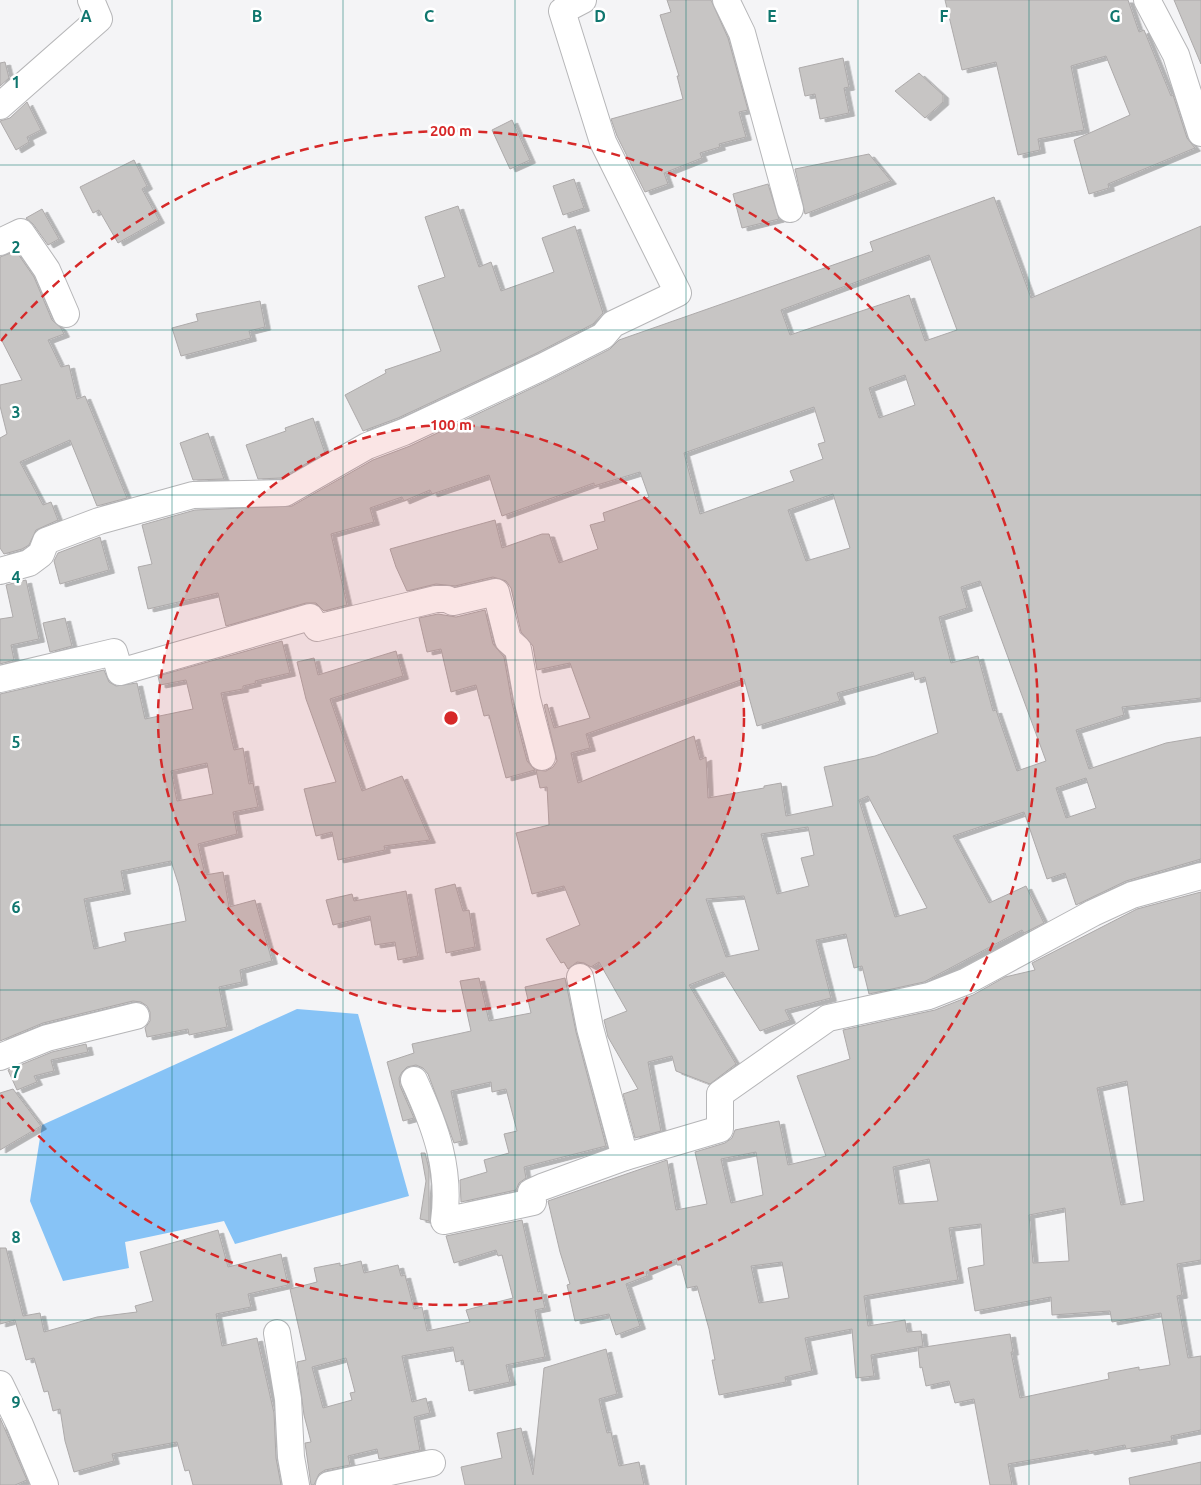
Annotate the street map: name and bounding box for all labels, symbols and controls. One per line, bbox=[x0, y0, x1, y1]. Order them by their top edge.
text: A bbox=[80, 7, 92, 25]
text: B bbox=[252, 7, 262, 25]
text: C bbox=[424, 7, 434, 25]
text: D bbox=[594, 7, 606, 25]
text: E bbox=[767, 7, 777, 25]
text: F bbox=[940, 7, 949, 25]
text: G bbox=[1109, 7, 1121, 25]
text: 1 bbox=[11, 73, 21, 91]
text: 200 m bbox=[430, 122, 472, 139]
text: 2 bbox=[11, 238, 21, 256]
text: 3 bbox=[11, 403, 21, 421]
text: 100 m bbox=[430, 416, 472, 433]
text: 4 bbox=[11, 568, 21, 586]
centre of rings bbox=[442, 709, 460, 727]
text: 5 bbox=[11, 733, 21, 751]
text: 6 bbox=[11, 898, 21, 916]
text: 7 bbox=[11, 1063, 21, 1081]
text: 8 bbox=[11, 1228, 21, 1246]
text: 9 bbox=[11, 1393, 21, 1411]

